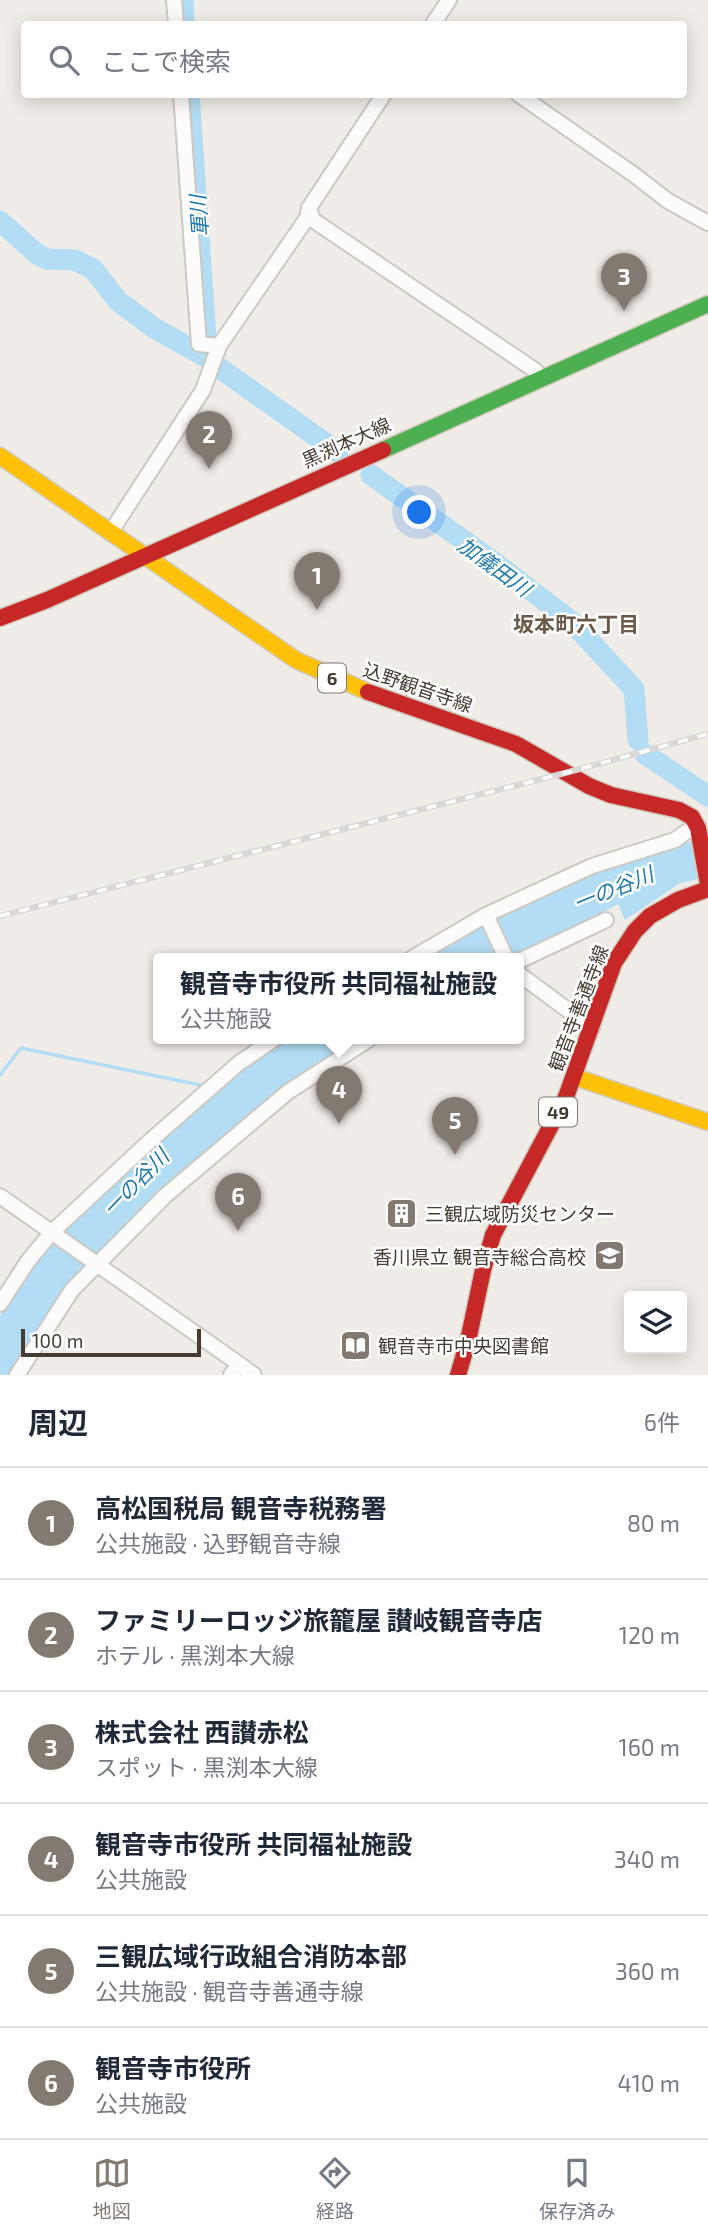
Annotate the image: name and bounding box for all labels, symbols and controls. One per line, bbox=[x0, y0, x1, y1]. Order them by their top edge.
search box bbox=[21, 21, 687, 98]
icon: search bbox=[45, 41, 83, 79]
text: ここで検索 bbox=[101, 45, 231, 76]
water label: 軍川 bbox=[184, 192, 212, 238]
pin: 3 bbox=[601, 253, 647, 311]
pin: 2 bbox=[186, 411, 232, 469]
street label: 黒渕本大線 bbox=[298, 412, 394, 472]
your location bbox=[402, 495, 436, 529]
water label: 加儀田川 bbox=[454, 531, 538, 602]
pin: 1 bbox=[294, 552, 340, 610]
district label: 坂本町六丁目 bbox=[513, 611, 639, 636]
street label: 込野観音寺線 bbox=[360, 658, 476, 716]
road number: 6 bbox=[318, 664, 346, 692]
water label: 一の谷川 bbox=[569, 860, 658, 915]
street label: 観音寺善通寺線 bbox=[543, 942, 613, 1074]
popup bbox=[153, 953, 524, 1044]
text: 観音寺市役所 共同福祉施設 bbox=[180, 967, 497, 998]
text: 公共施設 bbox=[180, 1004, 272, 1032]
pin: 4 bbox=[316, 1066, 362, 1124]
pin: 5 bbox=[432, 1097, 478, 1155]
road number: 49 bbox=[539, 1098, 577, 1126]
water label: 一の谷川 bbox=[97, 1142, 175, 1221]
pin: 6 bbox=[215, 1173, 261, 1231]
building icon: 三観広域防災センター bbox=[385, 1196, 419, 1230]
place label: 三観広域防災センター bbox=[425, 1202, 615, 1225]
school or university icon: 香川県立 観音寺総合高校 bbox=[592, 1239, 626, 1273]
place label: 香川県立 観音寺総合高校 bbox=[373, 1245, 586, 1268]
map controls bbox=[624, 1291, 687, 1354]
button: layers bbox=[624, 1291, 687, 1354]
scale bar bbox=[21, 1326, 201, 1358]
library icon: 観音寺市中央図書館 bbox=[338, 1328, 372, 1362]
text: 100 m bbox=[32, 1329, 83, 1352]
place label: 観音寺市中央図書館 bbox=[378, 1334, 549, 1357]
text: 周辺 bbox=[28, 1404, 88, 1440]
text: 6件 bbox=[644, 1408, 680, 1436]
text: 高松国税局 観音寺税務署 bbox=[95, 1492, 387, 1523]
text: 1 bbox=[46, 1509, 56, 1537]
text: 80 m bbox=[627, 1509, 680, 1537]
text: 公共施設 · 込野観音寺線 bbox=[95, 1529, 341, 1557]
text: ファミリーロッジ旅籠屋 讃岐観音寺店 bbox=[95, 1604, 543, 1635]
text: 2 bbox=[44, 1621, 58, 1649]
text: 120 m bbox=[619, 1621, 680, 1649]
text: ホテル · 黒渕本大線 bbox=[95, 1641, 295, 1669]
text: 株式会社 西讃赤松 bbox=[95, 1716, 309, 1747]
text: 3 bbox=[44, 1733, 58, 1761]
text: 160 m bbox=[619, 1733, 680, 1761]
text: スポット · 黒渕本大線 bbox=[95, 1753, 318, 1781]
text: 観音寺市役所 共同福祉施設 bbox=[95, 1828, 413, 1859]
text: 4 bbox=[44, 1845, 58, 1873]
text: 340 m bbox=[614, 1845, 680, 1873]
text: 公共施設 bbox=[95, 1865, 187, 1893]
text: 三観広域行政組合消防本部 bbox=[95, 1940, 407, 1971]
text: 5 bbox=[45, 1957, 57, 1985]
text: 360 m bbox=[615, 1957, 680, 1985]
text: 公共施設 · 観音寺善通寺線 bbox=[95, 1977, 364, 2005]
text: 観音寺市役所 bbox=[95, 2052, 251, 2083]
text: 6 bbox=[44, 2069, 58, 2097]
text: 410 m bbox=[618, 2069, 680, 2097]
text: 公共施設 bbox=[95, 2089, 187, 2117]
tab: 地図 bbox=[93, 2154, 131, 2223]
tab: 経路 bbox=[316, 2154, 354, 2223]
tab: 保存済み bbox=[539, 2154, 615, 2223]

